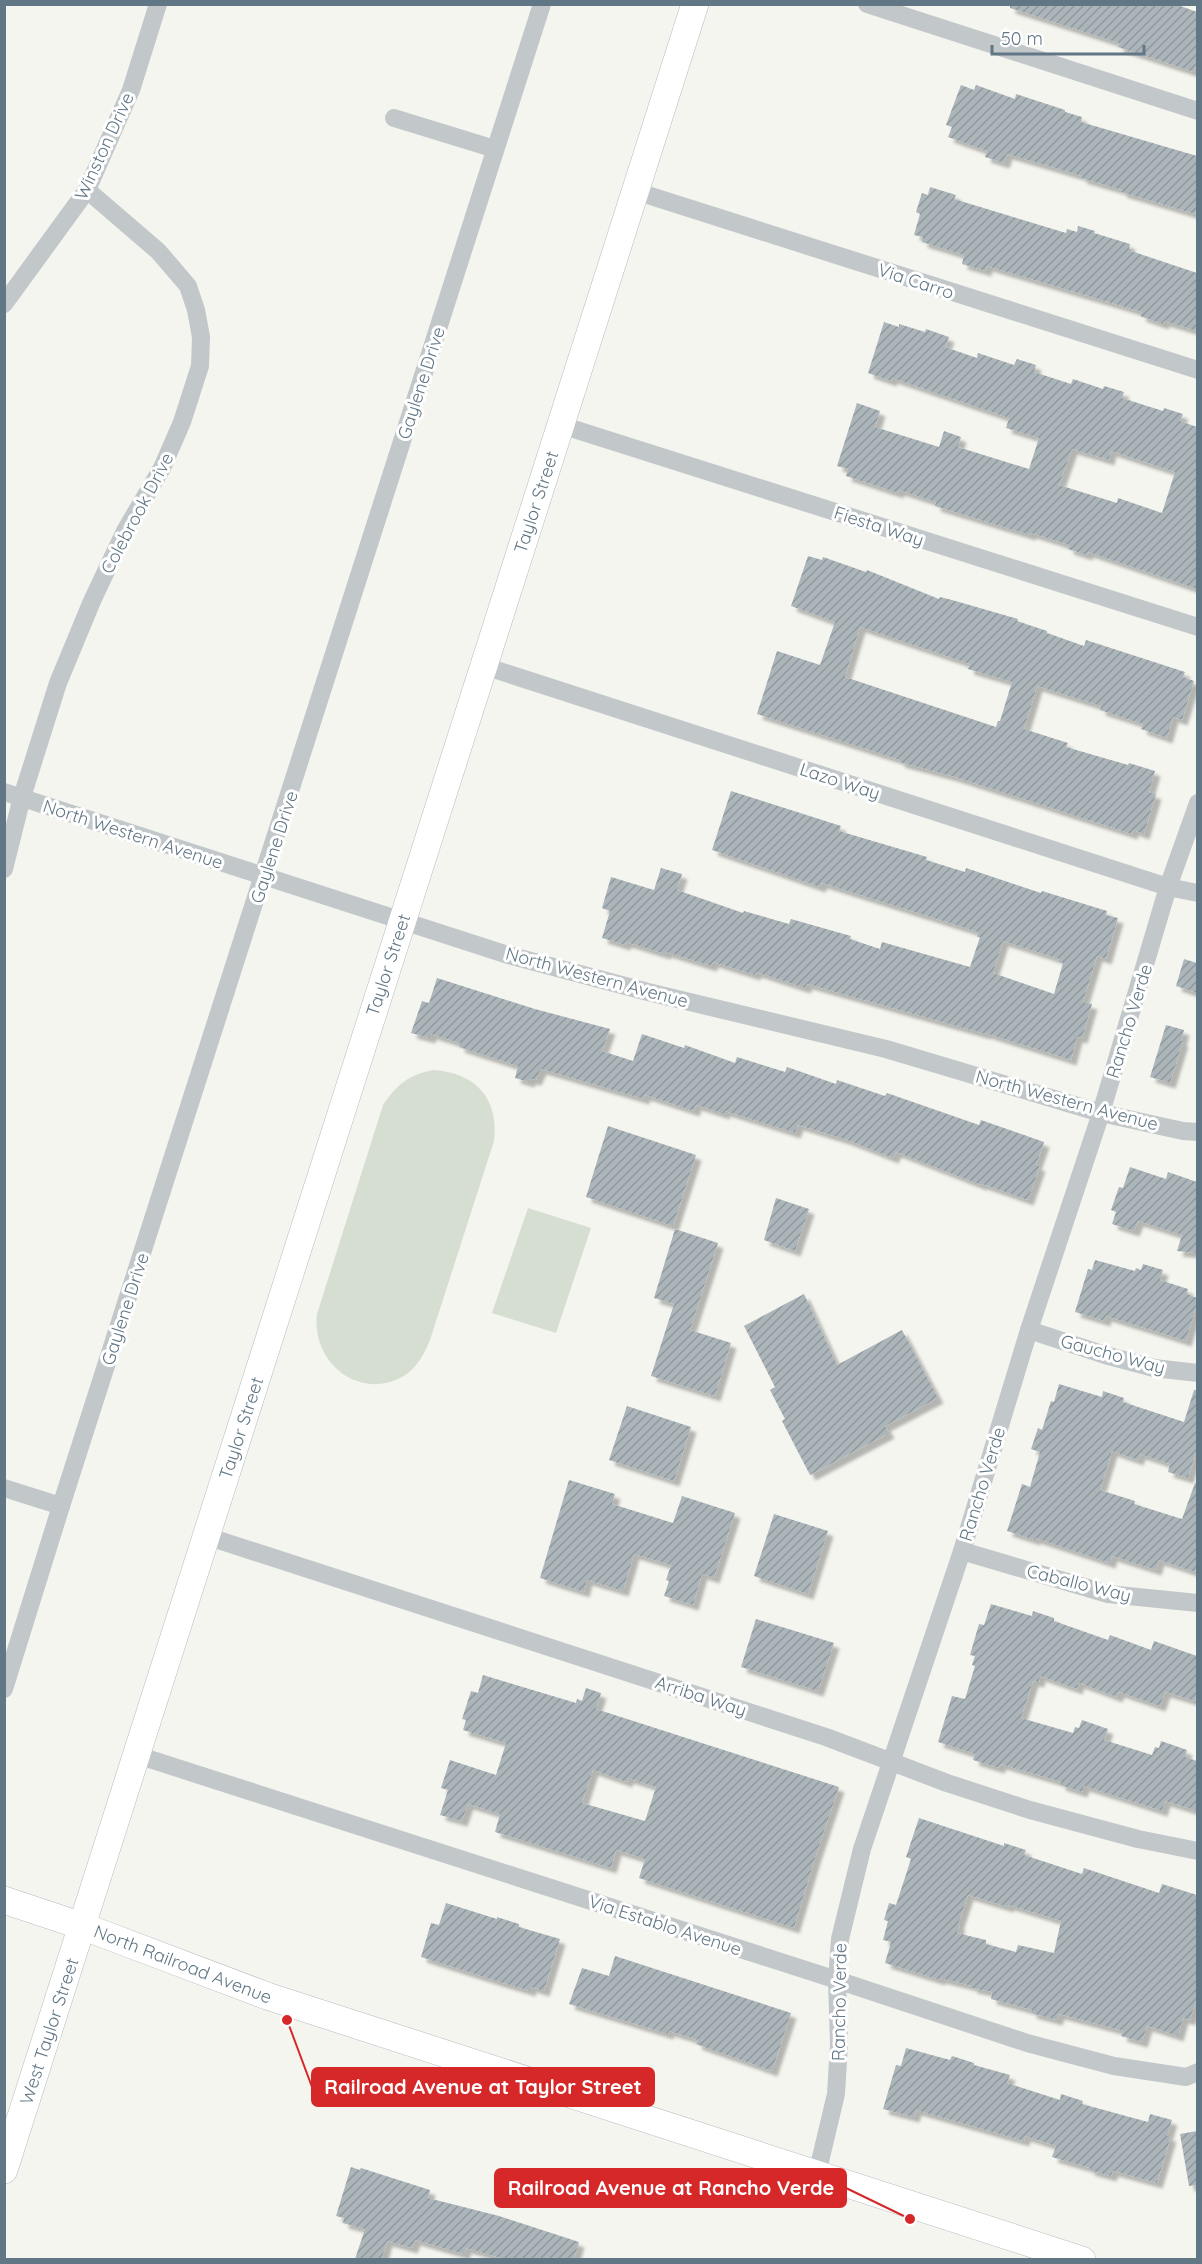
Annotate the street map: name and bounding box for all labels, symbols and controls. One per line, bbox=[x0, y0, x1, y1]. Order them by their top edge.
scale bar bbox=[992, 18, 1144, 56]
text: 50 m bbox=[1001, 27, 1043, 50]
street label: Winston Drive bbox=[69, 89, 139, 203]
street label: Via Carro bbox=[875, 258, 957, 304]
street label: Gaylene Drive bbox=[392, 324, 450, 442]
street label: Taylor Street bbox=[509, 448, 563, 556]
street label: Colebrook Drive bbox=[95, 449, 179, 577]
street label: Fiesta Way bbox=[831, 501, 927, 551]
street label: Lazo Way bbox=[797, 757, 883, 805]
street label: Gaylene Drive bbox=[245, 788, 303, 906]
street label: North Western Avenue bbox=[40, 794, 226, 874]
street label: Taylor Street bbox=[361, 911, 415, 1019]
street label: North Western Avenue bbox=[503, 942, 691, 1012]
street label: Rancho Verde bbox=[1101, 961, 1157, 1081]
street label: North Western Avenue bbox=[973, 1065, 1161, 1135]
street label: Gaylene Drive bbox=[96, 1250, 154, 1368]
street label: Gaucho Way bbox=[1058, 1329, 1168, 1379]
street label: Taylor Street bbox=[214, 1374, 268, 1482]
street label: Rancho Verde bbox=[954, 1424, 1010, 1544]
street label: Caballo Way bbox=[1024, 1559, 1134, 1607]
street label: Arriba Way bbox=[653, 1670, 749, 1722]
street label: Via Establo Avenue bbox=[586, 1889, 744, 1961]
street label: North Railroad Avenue bbox=[91, 1919, 275, 2009]
street label: Rancho Verde bbox=[826, 1943, 852, 2061]
street label: West Taylor Street bbox=[14, 1955, 84, 2107]
callout: Railroad Avenue at Taylor Street bbox=[312, 2068, 654, 2106]
text: Railroad Avenue at Taylor Street bbox=[324, 2074, 642, 2099]
callout: Railroad Avenue at Rancho Verde bbox=[495, 2169, 846, 2207]
text: Railroad Avenue at Rancho Verde bbox=[508, 2175, 834, 2200]

